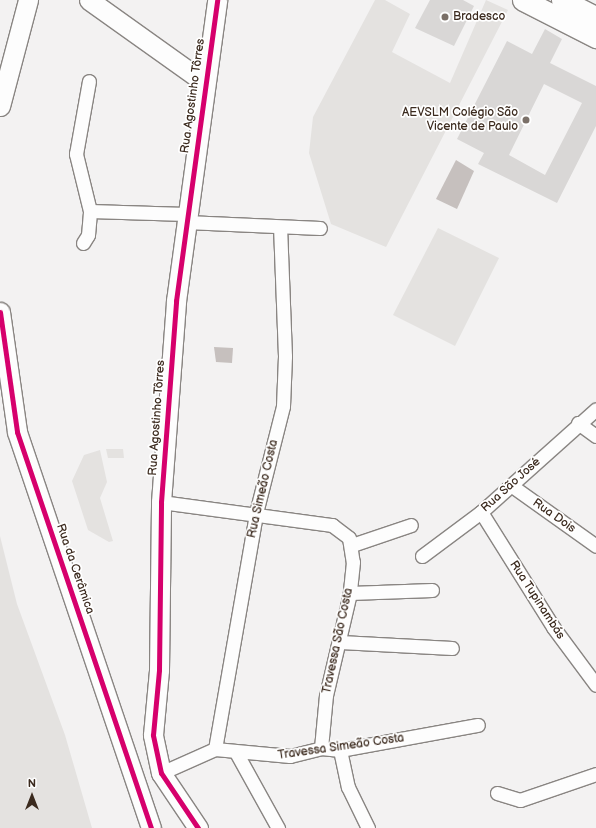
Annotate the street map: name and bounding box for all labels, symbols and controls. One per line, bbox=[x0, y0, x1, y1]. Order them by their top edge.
place label: Bradesco bbox=[453, 10, 505, 24]
marker: Bradesco bbox=[440, 12, 450, 22]
street label: Rua Agostinho Tôrres bbox=[178, 37, 208, 155]
place label: AEVSLM Colégio São Vicente de Paulo bbox=[402, 106, 518, 134]
marker: AEVSLM Colégio São Vicente de Paulo bbox=[521, 115, 531, 125]
street label: Rua Agostinho Tôrres bbox=[146, 360, 168, 476]
street label: Rua Simeão Costa bbox=[245, 438, 281, 540]
street label: Rua São José bbox=[478, 454, 544, 516]
street label: Rua Dois bbox=[530, 496, 578, 536]
street label: Rua da Cerâmica bbox=[53, 522, 97, 616]
street label: Rua Tupinambás bbox=[506, 558, 568, 642]
street label: Travessa São Costa bbox=[320, 587, 356, 695]
street label: Travessa Simeão Costa bbox=[277, 731, 405, 763]
north arrow bbox=[12, 776, 52, 816]
text: N bbox=[28, 777, 36, 790]

